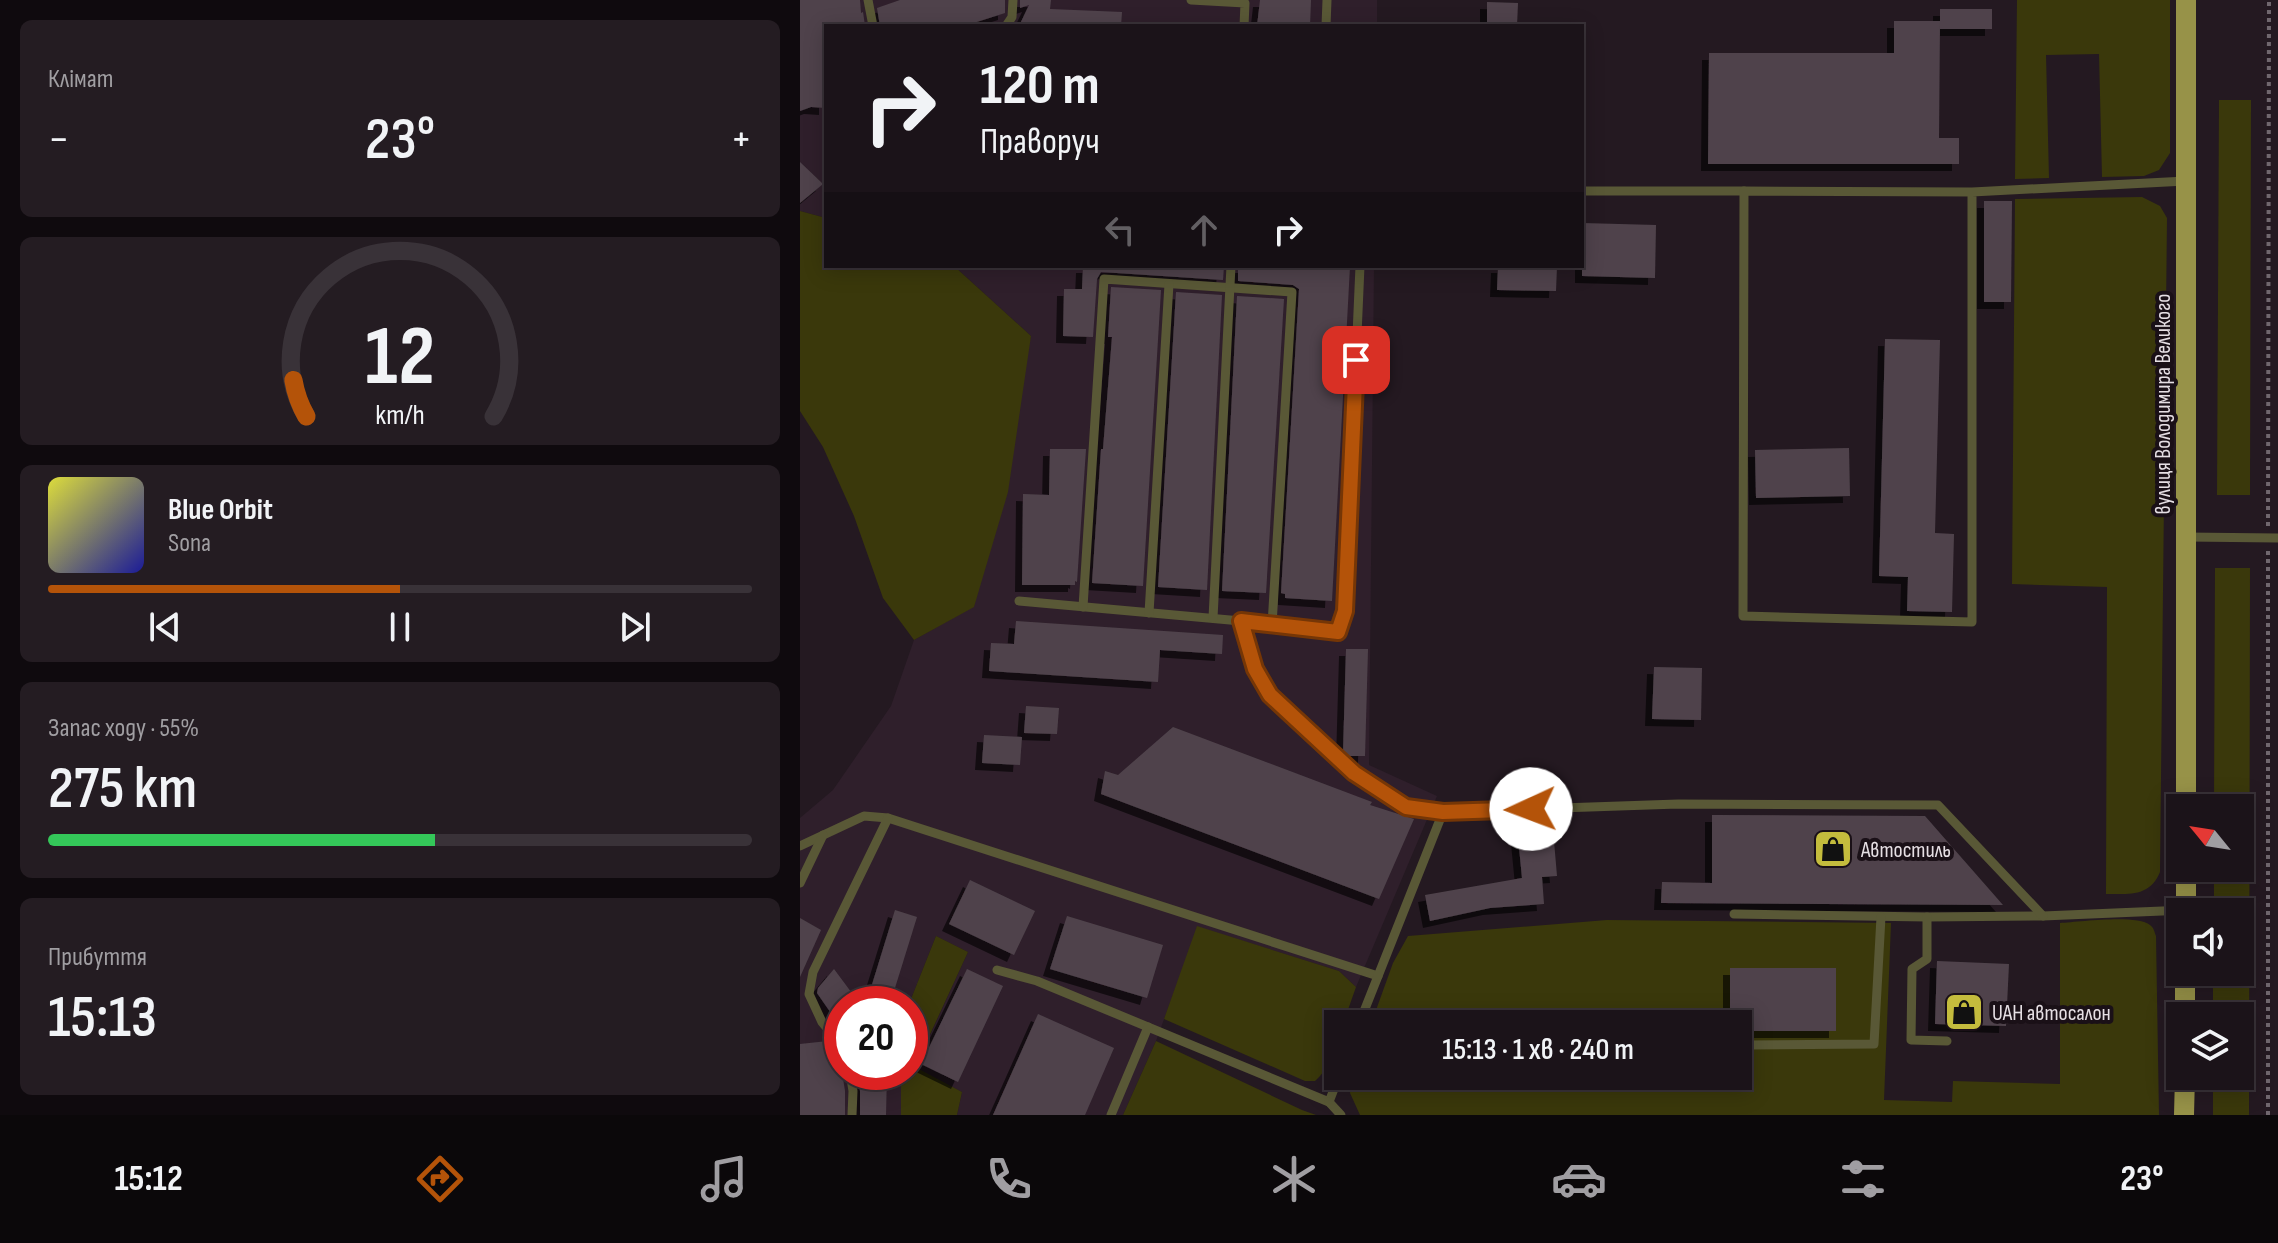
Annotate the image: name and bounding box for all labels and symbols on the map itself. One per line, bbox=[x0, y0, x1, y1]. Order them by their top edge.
street label: вулиця Володимира Великого bbox=[2150, 294, 2177, 514]
pin bbox=[1322, 326, 1390, 394]
position arrow bbox=[1489, 767, 1573, 851]
north arrow bbox=[2166, 794, 2254, 882]
shop icon: Автостиль bbox=[1812, 828, 1854, 870]
place label: Автостиль bbox=[1860, 837, 1951, 864]
speed limit sign: 20 bbox=[824, 986, 928, 1090]
shop icon: UAH автосалон bbox=[1943, 991, 1985, 1033]
place label: UAH автосалон bbox=[1992, 1000, 2111, 1027]

